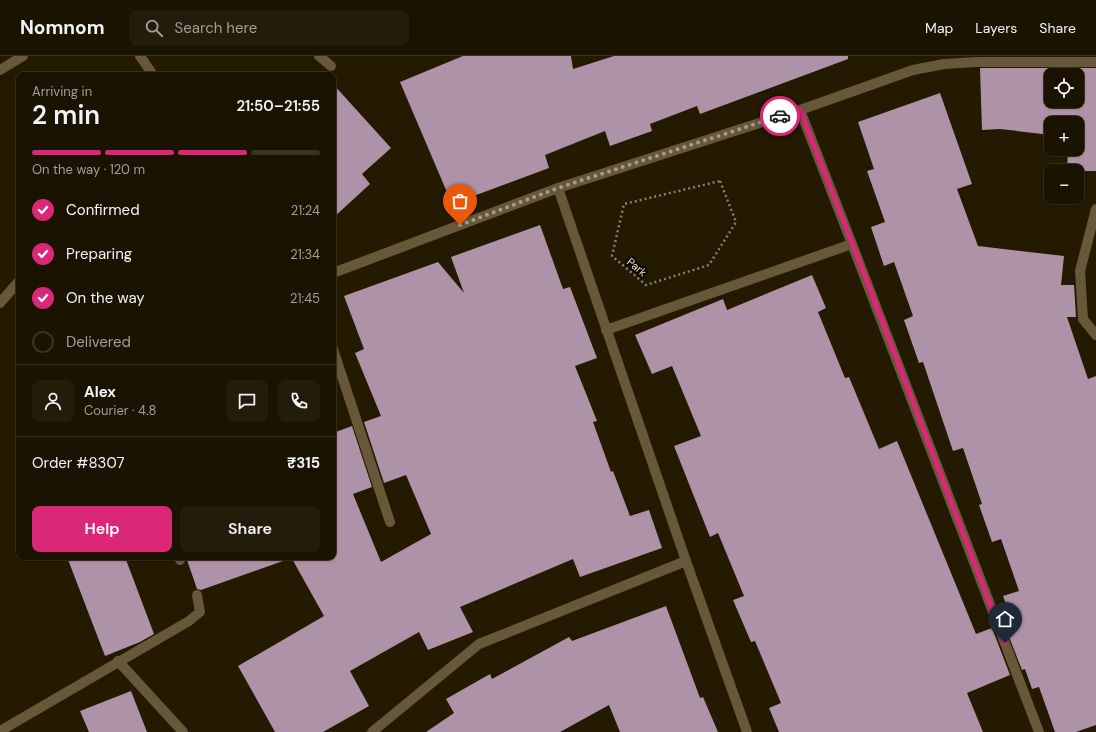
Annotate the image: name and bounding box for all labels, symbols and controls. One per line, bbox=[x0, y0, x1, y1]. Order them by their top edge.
search box bbox=[129, 10, 409, 46]
text: Nomnom bbox=[20, 15, 105, 40]
icon: search bbox=[143, 17, 165, 39]
text: Search here bbox=[175, 18, 257, 38]
text: Map bbox=[925, 19, 953, 37]
text: Layers bbox=[975, 19, 1017, 37]
text: Share bbox=[1039, 19, 1076, 37]
map controls bbox=[1044, 68, 1084, 204]
button: locate bbox=[1044, 68, 1084, 108]
text: Arriving in bbox=[32, 83, 92, 100]
text: 21:50–21:55 bbox=[236, 96, 320, 116]
courier bbox=[760, 96, 800, 136]
text: 2 min bbox=[32, 98, 100, 132]
icon: car bbox=[769, 105, 791, 127]
button: + bbox=[1044, 116, 1084, 156]
text: On the way · 120 m bbox=[32, 161, 145, 178]
button: − bbox=[1044, 164, 1084, 204]
pin bbox=[443, 184, 477, 225]
icon: bag bbox=[449, 190, 471, 212]
icon: check bbox=[32, 199, 54, 221]
text: Confirmed bbox=[66, 200, 140, 220]
text: 21:24 bbox=[291, 202, 320, 219]
icon: check bbox=[32, 243, 54, 265]
text: Preparing bbox=[66, 244, 132, 264]
text: 21:34 bbox=[290, 246, 320, 263]
street label: Park bbox=[624, 255, 650, 280]
icon: check bbox=[32, 287, 54, 309]
text: On the way bbox=[66, 288, 145, 308]
text: 21:45 bbox=[290, 290, 320, 307]
text: Delivered bbox=[66, 332, 131, 352]
button: person bbox=[32, 380, 74, 422]
button: chat bbox=[226, 380, 268, 422]
button: phone bbox=[278, 380, 320, 422]
text: Alex bbox=[84, 382, 116, 402]
text: Courier · 4.8 bbox=[84, 402, 156, 419]
text: Order #8307 bbox=[32, 453, 124, 473]
text: ₹315 bbox=[287, 453, 320, 473]
button: Help bbox=[32, 506, 172, 552]
button: Share bbox=[180, 506, 320, 552]
pin bbox=[988, 602, 1022, 643]
icon: home bbox=[994, 608, 1016, 630]

